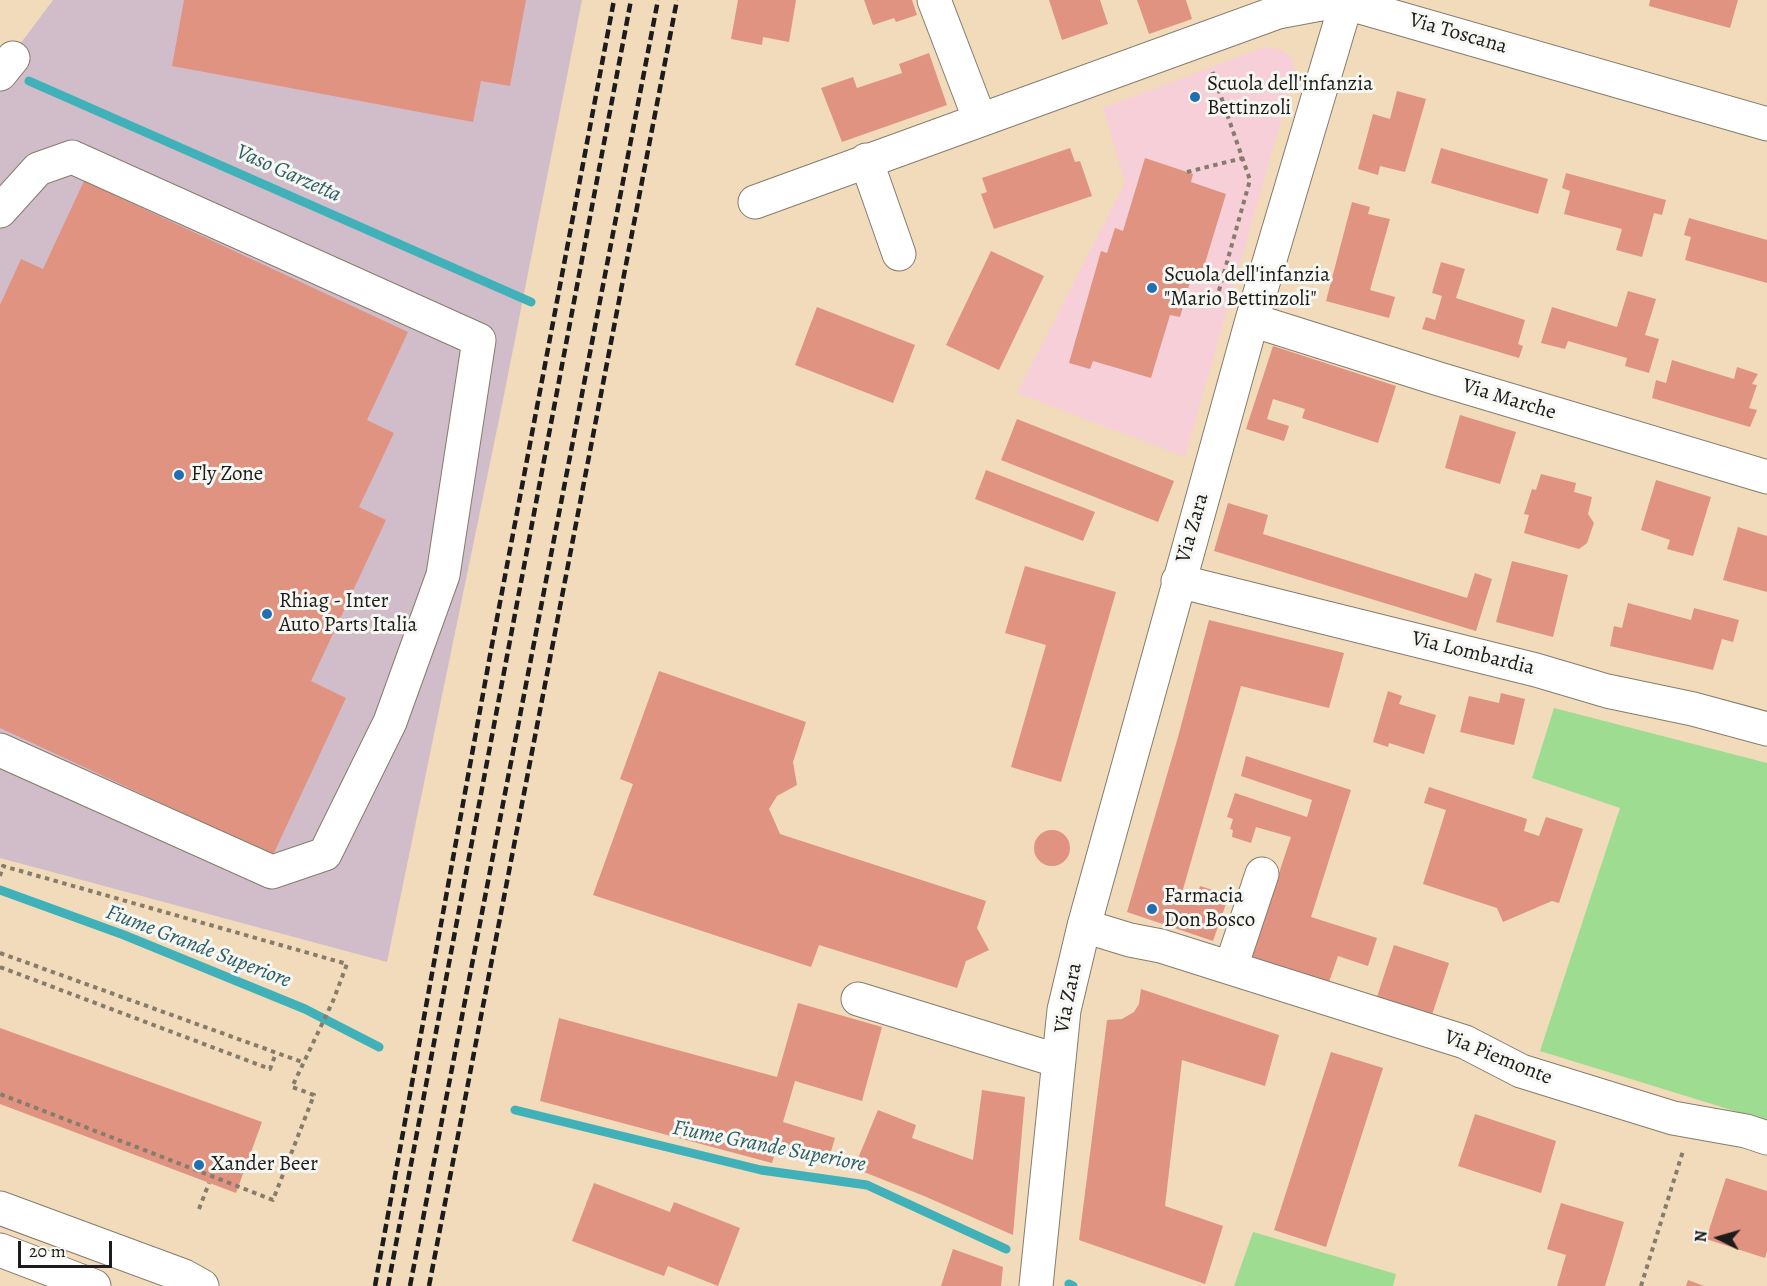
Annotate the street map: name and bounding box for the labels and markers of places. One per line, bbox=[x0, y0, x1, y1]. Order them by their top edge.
place label: Scuola dell'infanzia Bettinzoli bbox=[1207, 72, 1373, 122]
marker: Scuola dell'infanzia Bettinzoli bbox=[1188, 90, 1202, 104]
place label: Scuola dell'infanzia "Mario Bettinzoli" bbox=[1164, 263, 1330, 313]
marker: Scuola dell'infanzia "Mario Bettinzoli" bbox=[1145, 281, 1159, 295]
place label: Fly Zone bbox=[191, 462, 263, 488]
marker: Fly Zone bbox=[172, 468, 186, 482]
place label: Rhiag - Inter Auto Parts Italia bbox=[279, 589, 417, 639]
marker: Rhiag - Inter Auto Parts Italia bbox=[260, 607, 274, 621]
place label: Farmacia Don Bosco bbox=[1164, 884, 1255, 934]
marker: Farmacia Don Bosco bbox=[1145, 902, 1159, 916]
place label: Xander Beer bbox=[211, 1152, 318, 1178]
marker: Xander Beer bbox=[192, 1158, 206, 1172]

